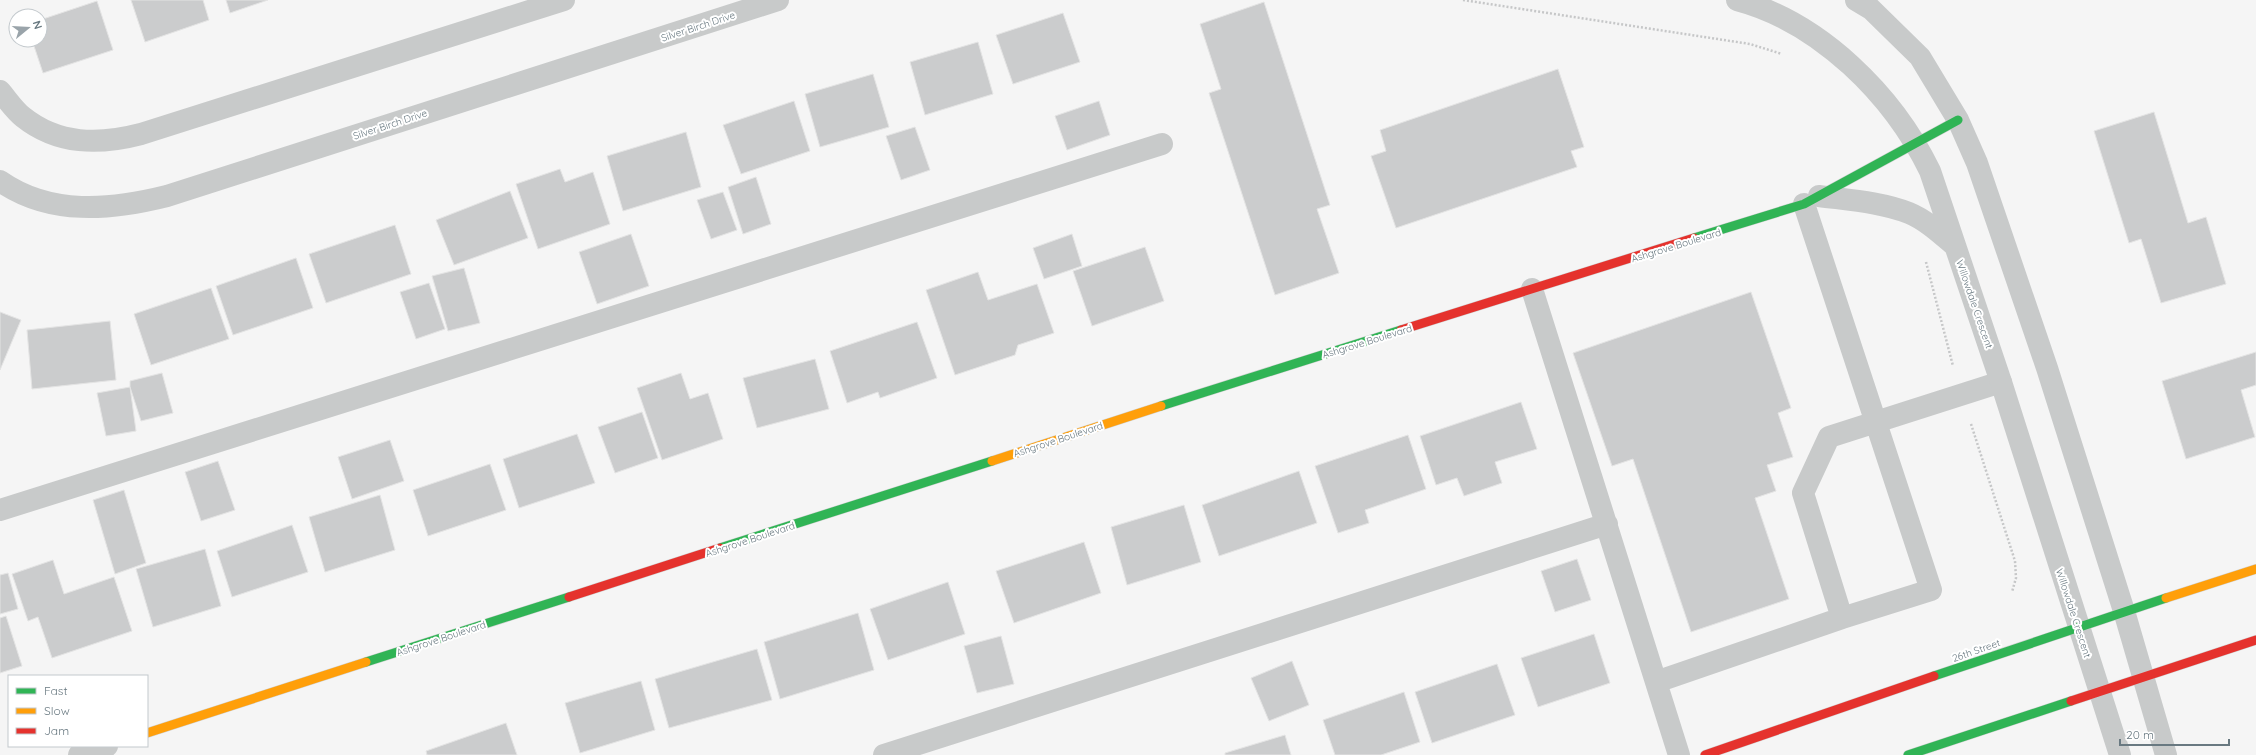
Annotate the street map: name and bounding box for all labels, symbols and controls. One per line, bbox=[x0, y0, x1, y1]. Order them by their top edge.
north arrow bbox=[8, 8, 48, 48]
street label: Silver Birch Drive bbox=[659, 8, 737, 45]
text: N bbox=[30, 19, 45, 31]
street label: Silver Birch Drive bbox=[351, 106, 429, 143]
street label: Ashgrove Boulevard bbox=[1630, 226, 1723, 265]
street label: Willowdale Crescent bbox=[1953, 258, 1996, 351]
street label: Ashgrove Boulevard bbox=[1321, 322, 1414, 361]
street label: Ashgrove Boulevard bbox=[1012, 419, 1105, 460]
street label: Ashgrove Boulevard bbox=[704, 519, 797, 560]
street label: Willowdale Crescent bbox=[2053, 567, 2094, 660]
street label: Ashgrove Boulevard bbox=[395, 618, 488, 659]
street label: 26th Street bbox=[1950, 636, 2003, 665]
legend bbox=[8, 675, 148, 747]
text: Fast bbox=[44, 683, 68, 698]
text: Slow bbox=[44, 703, 70, 718]
scale bar bbox=[2120, 721, 2229, 747]
text: Jam bbox=[44, 723, 69, 738]
text: 20 m bbox=[2126, 727, 2154, 742]

